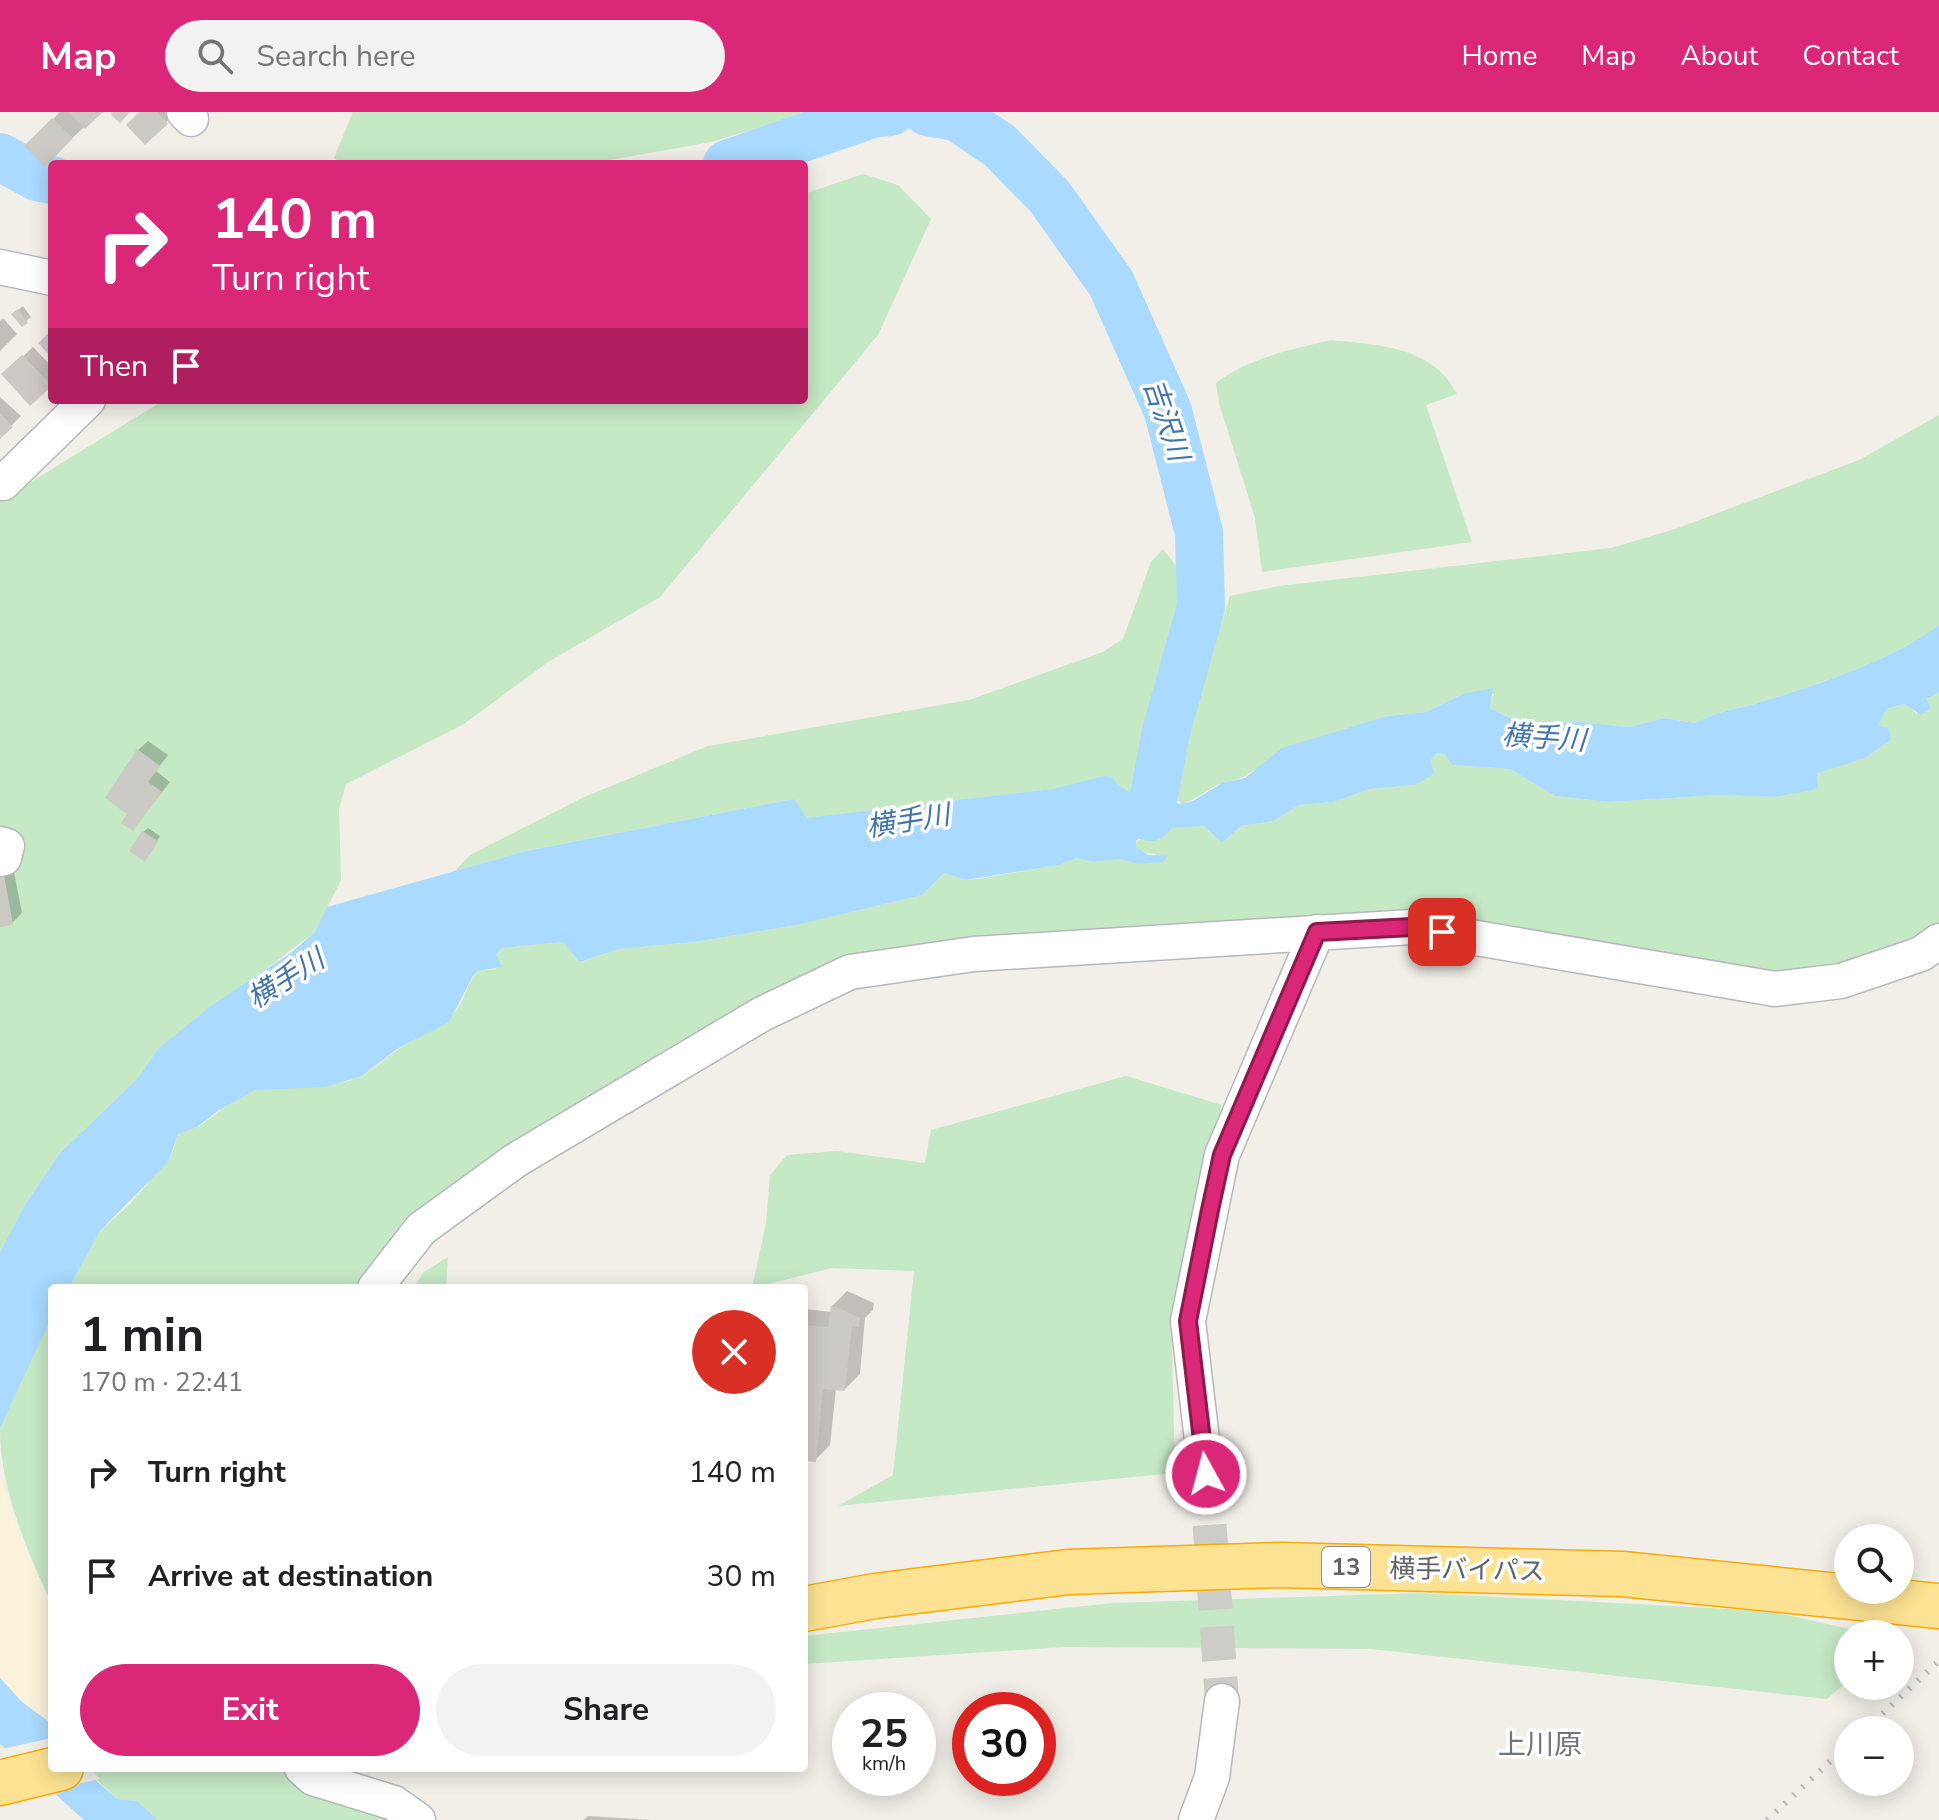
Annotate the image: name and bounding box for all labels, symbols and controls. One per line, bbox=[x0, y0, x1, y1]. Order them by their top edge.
search box bbox=[165, 20, 725, 92]
text: Map bbox=[40, 31, 117, 82]
icon: search bbox=[193, 34, 237, 78]
text: Search here bbox=[257, 36, 416, 77]
text: Home bbox=[1462, 37, 1537, 75]
text: Map bbox=[1581, 37, 1636, 75]
text: About bbox=[1680, 37, 1758, 75]
text: Contact bbox=[1802, 37, 1899, 75]
text: 140 m bbox=[212, 181, 377, 258]
icon: right bbox=[80, 192, 184, 296]
text: Turn right bbox=[212, 254, 369, 303]
icon: arrive bbox=[164, 344, 208, 388]
text: Then bbox=[80, 346, 148, 387]
water label: 吉沢川 bbox=[1134, 374, 1199, 469]
water label: 横手川 bbox=[1501, 716, 1590, 760]
water label: 横手川 bbox=[864, 795, 955, 846]
pin bbox=[1408, 898, 1476, 966]
icon: arrive bbox=[1420, 910, 1464, 954]
water label: 横手川 bbox=[240, 939, 334, 1017]
text: 1 min bbox=[80, 1302, 204, 1368]
button: close bbox=[692, 1310, 776, 1394]
text: 170 m · 22:41 bbox=[80, 1365, 243, 1400]
position arrow bbox=[1164, 1432, 1248, 1516]
icon: right bbox=[80, 1450, 124, 1494]
text: Turn right bbox=[148, 1452, 286, 1493]
text: 140 m bbox=[689, 1452, 776, 1493]
map controls bbox=[1834, 1524, 1914, 1796]
button: search bbox=[1834, 1524, 1914, 1604]
road number: 13 bbox=[1322, 1547, 1370, 1587]
street label: 横手バイパス bbox=[1389, 1551, 1545, 1589]
icon: arrive bbox=[80, 1554, 124, 1598]
text: Arrive at destination bbox=[148, 1556, 433, 1597]
text: 30 m bbox=[707, 1556, 776, 1597]
button: + bbox=[1834, 1620, 1914, 1700]
button: Exit bbox=[80, 1664, 420, 1756]
button: Share bbox=[436, 1664, 776, 1756]
speed limit sign: 30 bbox=[952, 1692, 1056, 1796]
text: 25 bbox=[860, 1707, 908, 1761]
button: − bbox=[1834, 1716, 1914, 1796]
district label: 上川原 bbox=[1498, 1726, 1582, 1764]
text: km/h bbox=[862, 1750, 906, 1777]

